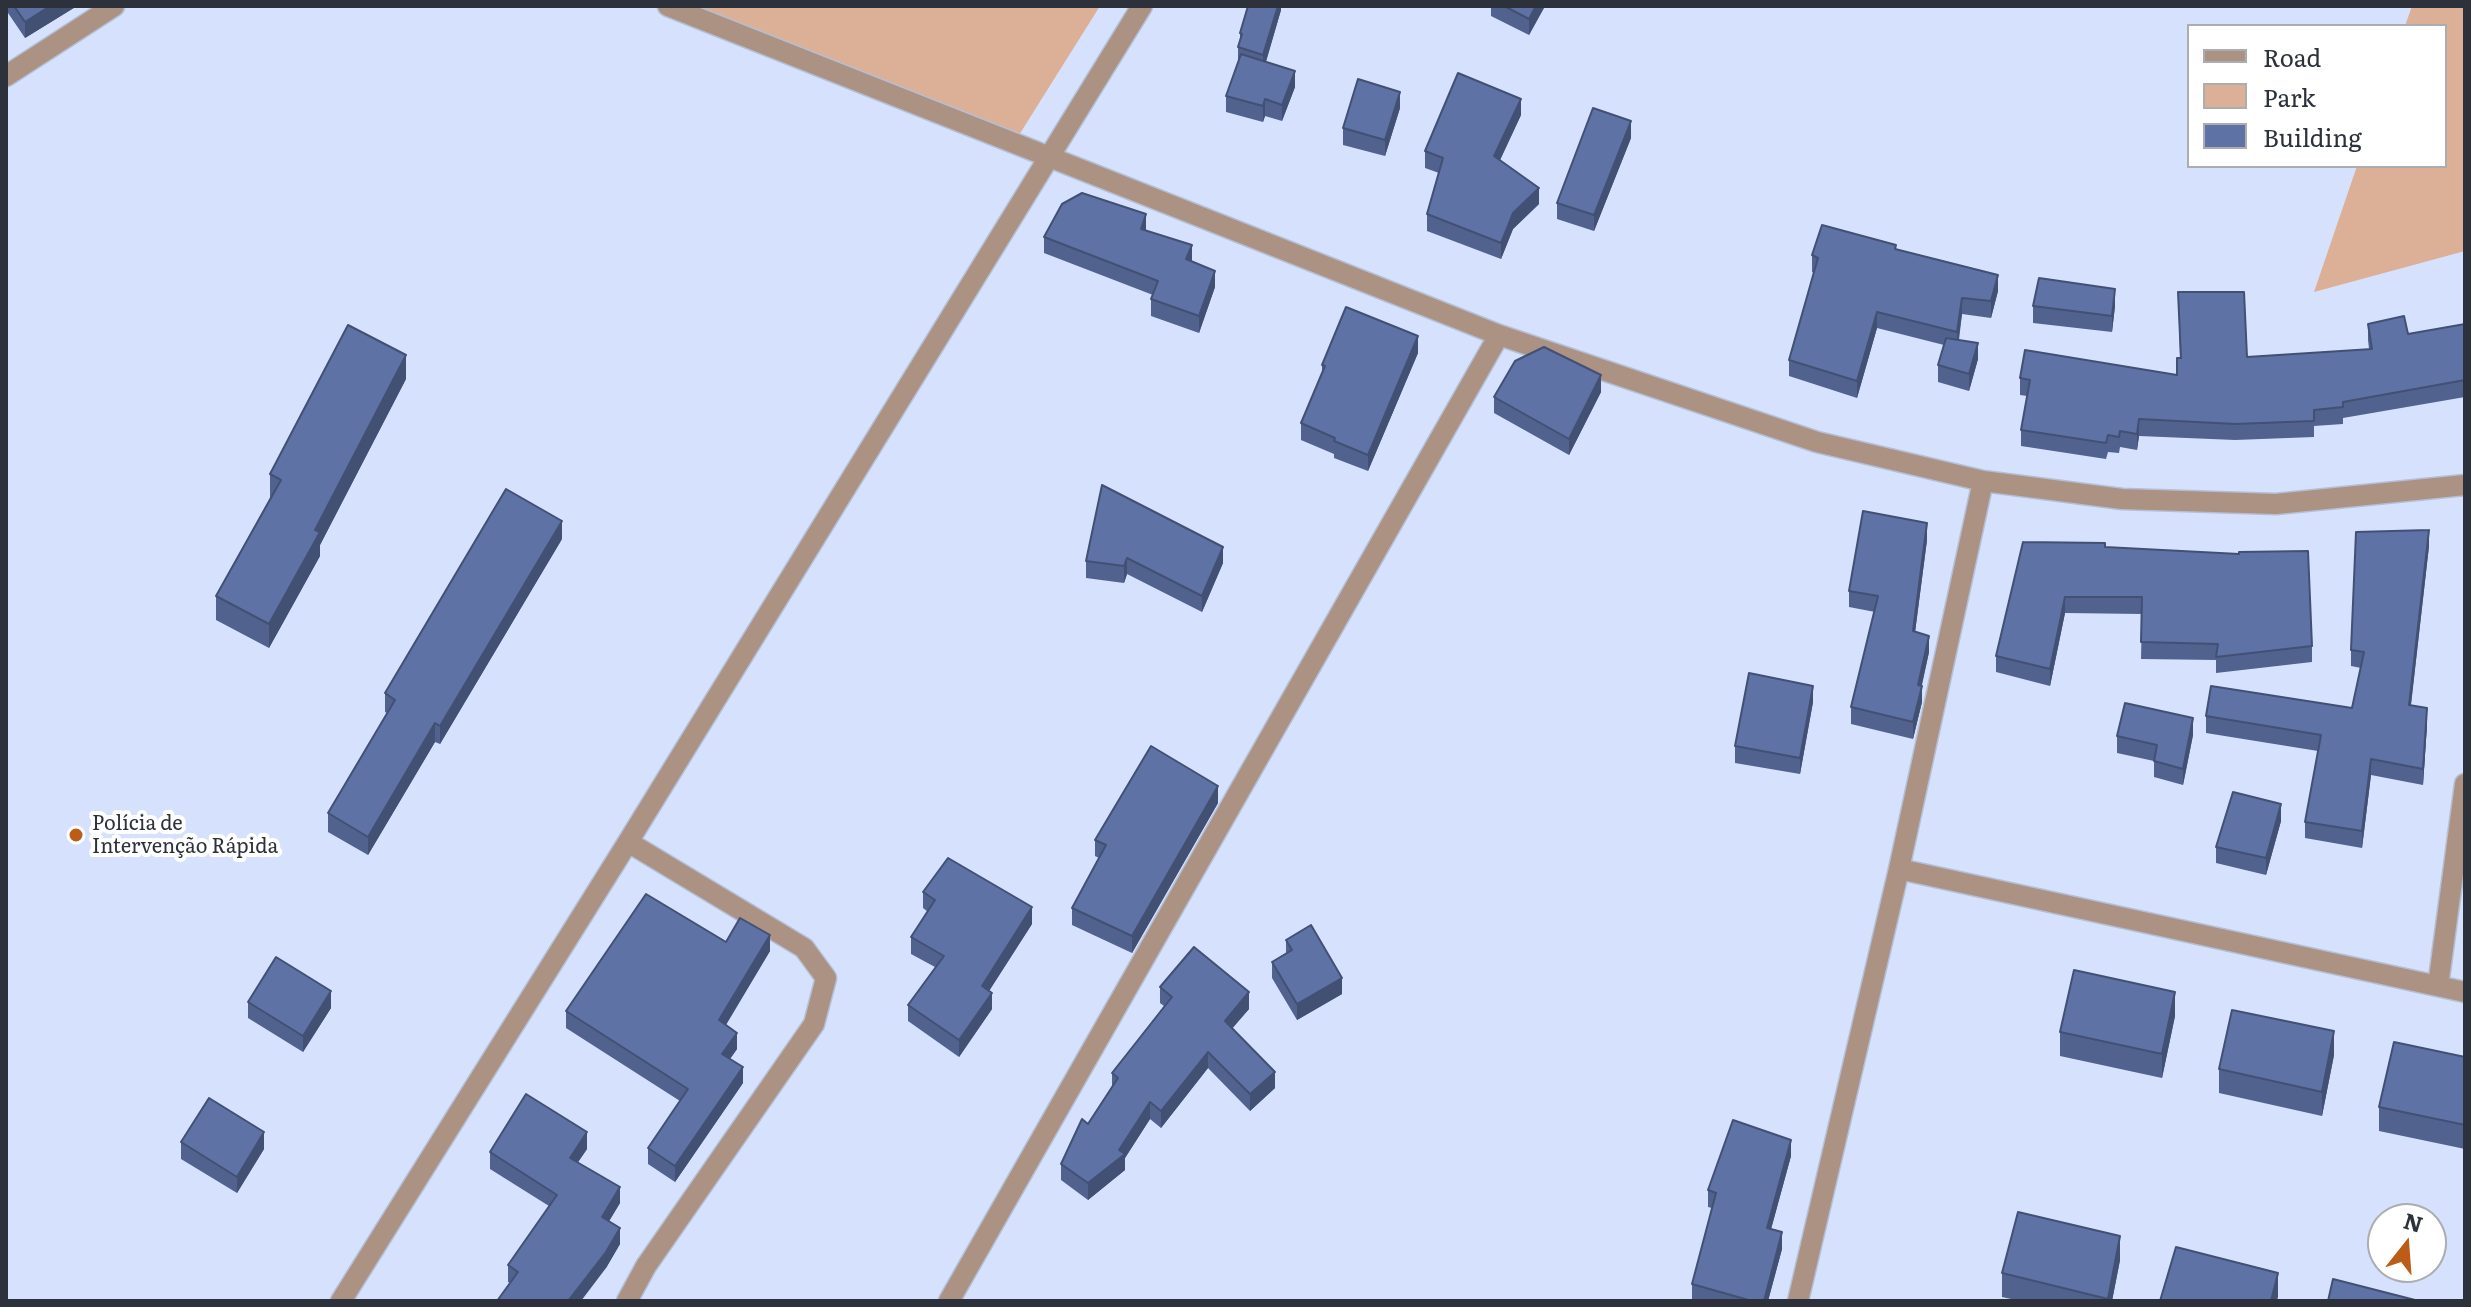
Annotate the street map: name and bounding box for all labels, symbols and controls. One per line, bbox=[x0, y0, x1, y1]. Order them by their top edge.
legend bbox=[2187, 24, 2447, 168]
text: Road bbox=[2263, 39, 2321, 74]
text: Park bbox=[2263, 79, 2316, 114]
text: Building bbox=[2263, 119, 2362, 154]
place label: Polícia de Intervenção Rápida bbox=[92, 812, 278, 859]
marker: Polícia de Intervenção Rápida bbox=[67, 826, 85, 844]
north arrow bbox=[2367, 1203, 2447, 1283]
text: N bbox=[2400, 1203, 2427, 1240]

